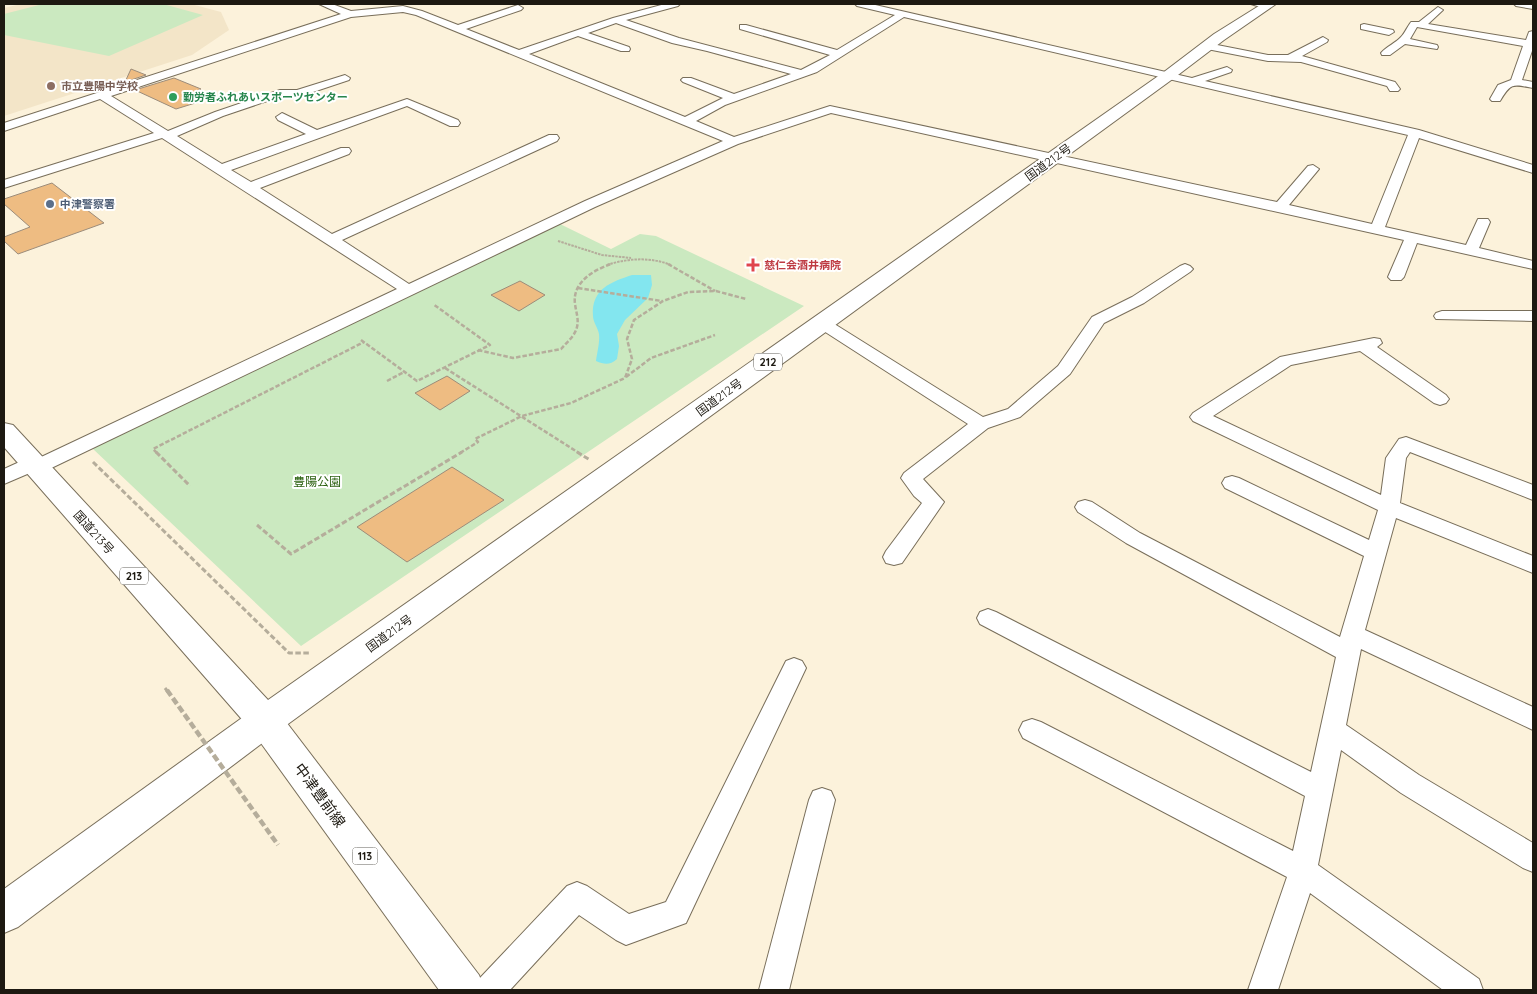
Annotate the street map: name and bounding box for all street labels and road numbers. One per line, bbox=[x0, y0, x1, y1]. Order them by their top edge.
street label: 国道212号 bbox=[1022, 140, 1074, 184]
road number: 212 bbox=[754, 354, 782, 371]
street label: 国道212号 bbox=[693, 375, 745, 419]
street label: 国道213号 bbox=[71, 507, 117, 557]
road number: 213 bbox=[120, 568, 148, 584]
street label: 国道212号 bbox=[363, 611, 415, 655]
street label: 中津豊前線 bbox=[290, 759, 350, 831]
road number: 113 bbox=[352, 848, 378, 864]

